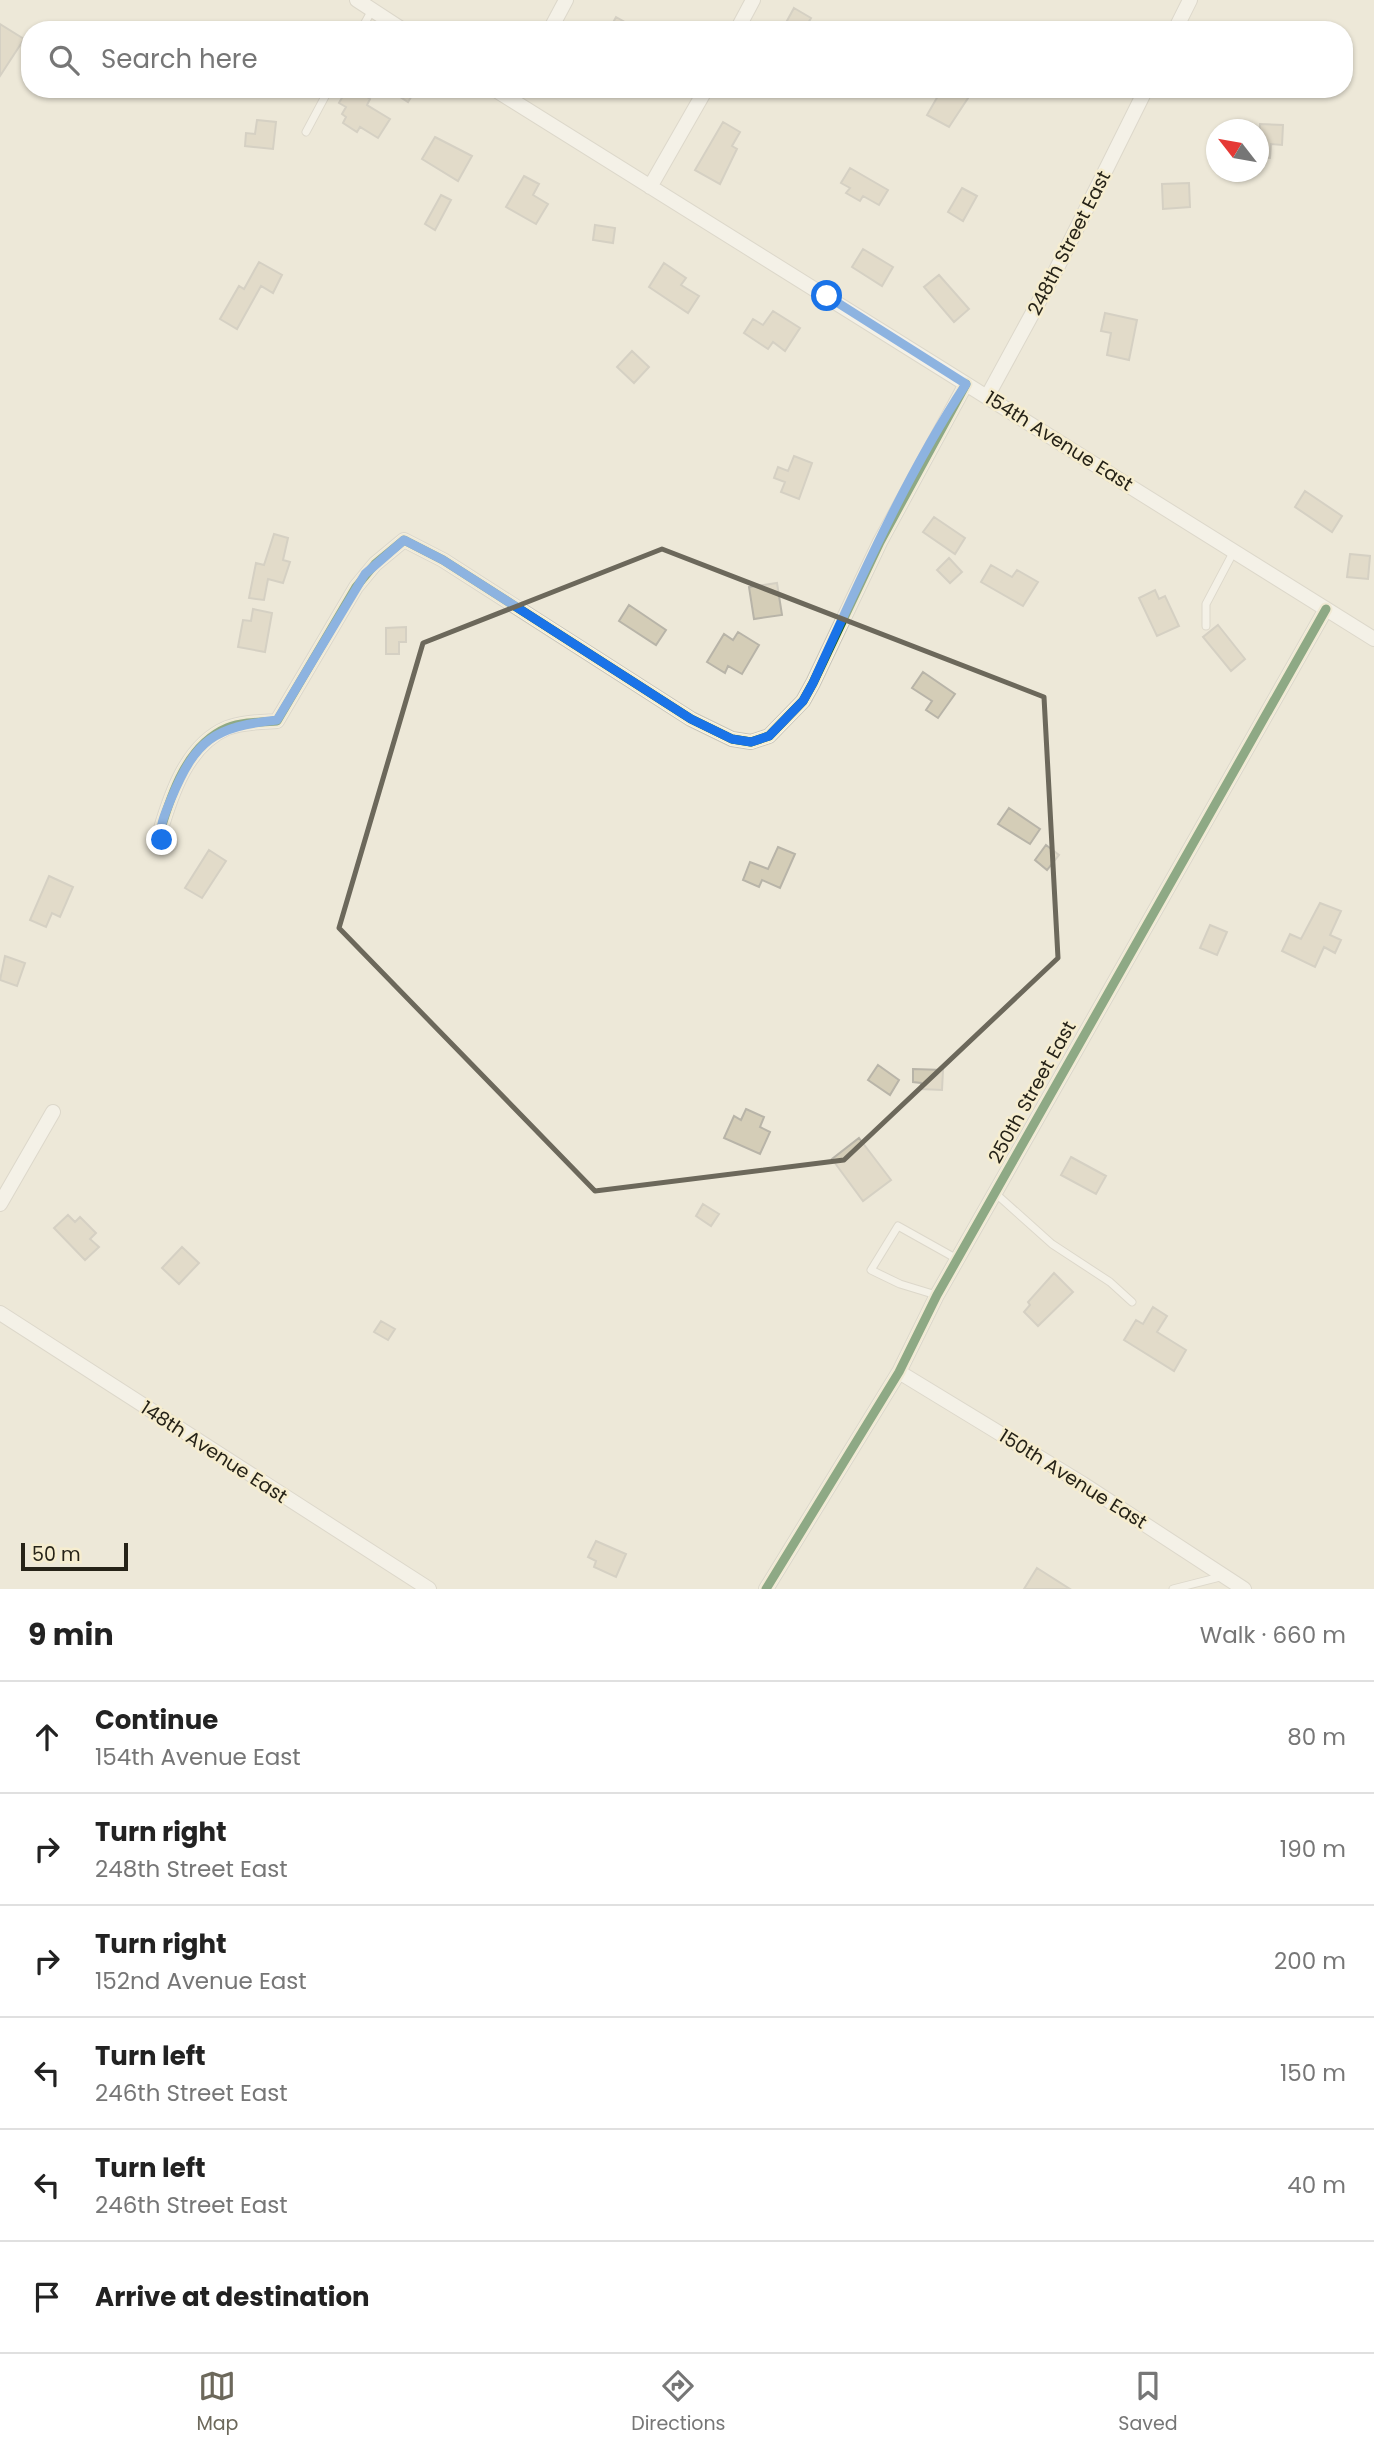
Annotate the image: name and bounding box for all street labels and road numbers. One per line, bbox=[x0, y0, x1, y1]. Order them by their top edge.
street label: 248th Street East bbox=[1021, 166, 1117, 320]
street label: 154th Avenue East bbox=[980, 385, 1138, 498]
street label: 250th Street East bbox=[982, 1016, 1082, 1168]
street label: 148th Avenue East bbox=[135, 1394, 293, 1510]
street label: 150th Avenue East bbox=[994, 1423, 1152, 1536]

